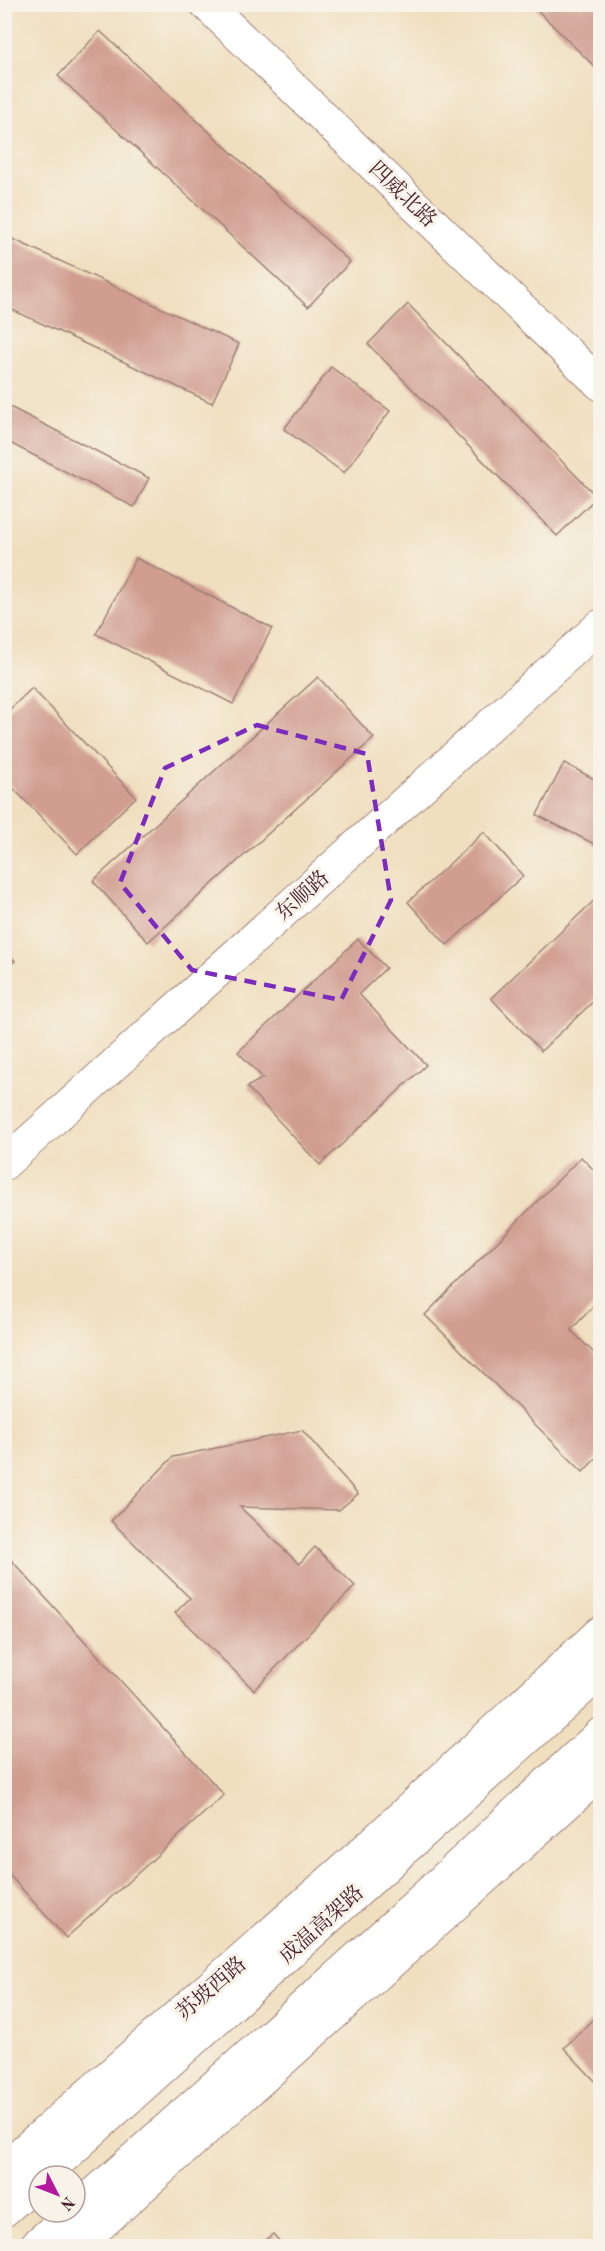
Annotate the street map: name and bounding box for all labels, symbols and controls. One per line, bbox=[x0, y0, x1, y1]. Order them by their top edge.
street label: 四威北路 bbox=[364, 157, 441, 232]
street label: 东顺路 bbox=[271, 866, 333, 925]
street label: 成温高架路 bbox=[275, 1881, 368, 1968]
street label: 苏坡西路 bbox=[172, 1952, 251, 2025]
north arrow bbox=[27, 2164, 87, 2224]
text: N bbox=[56, 2193, 77, 2213]

